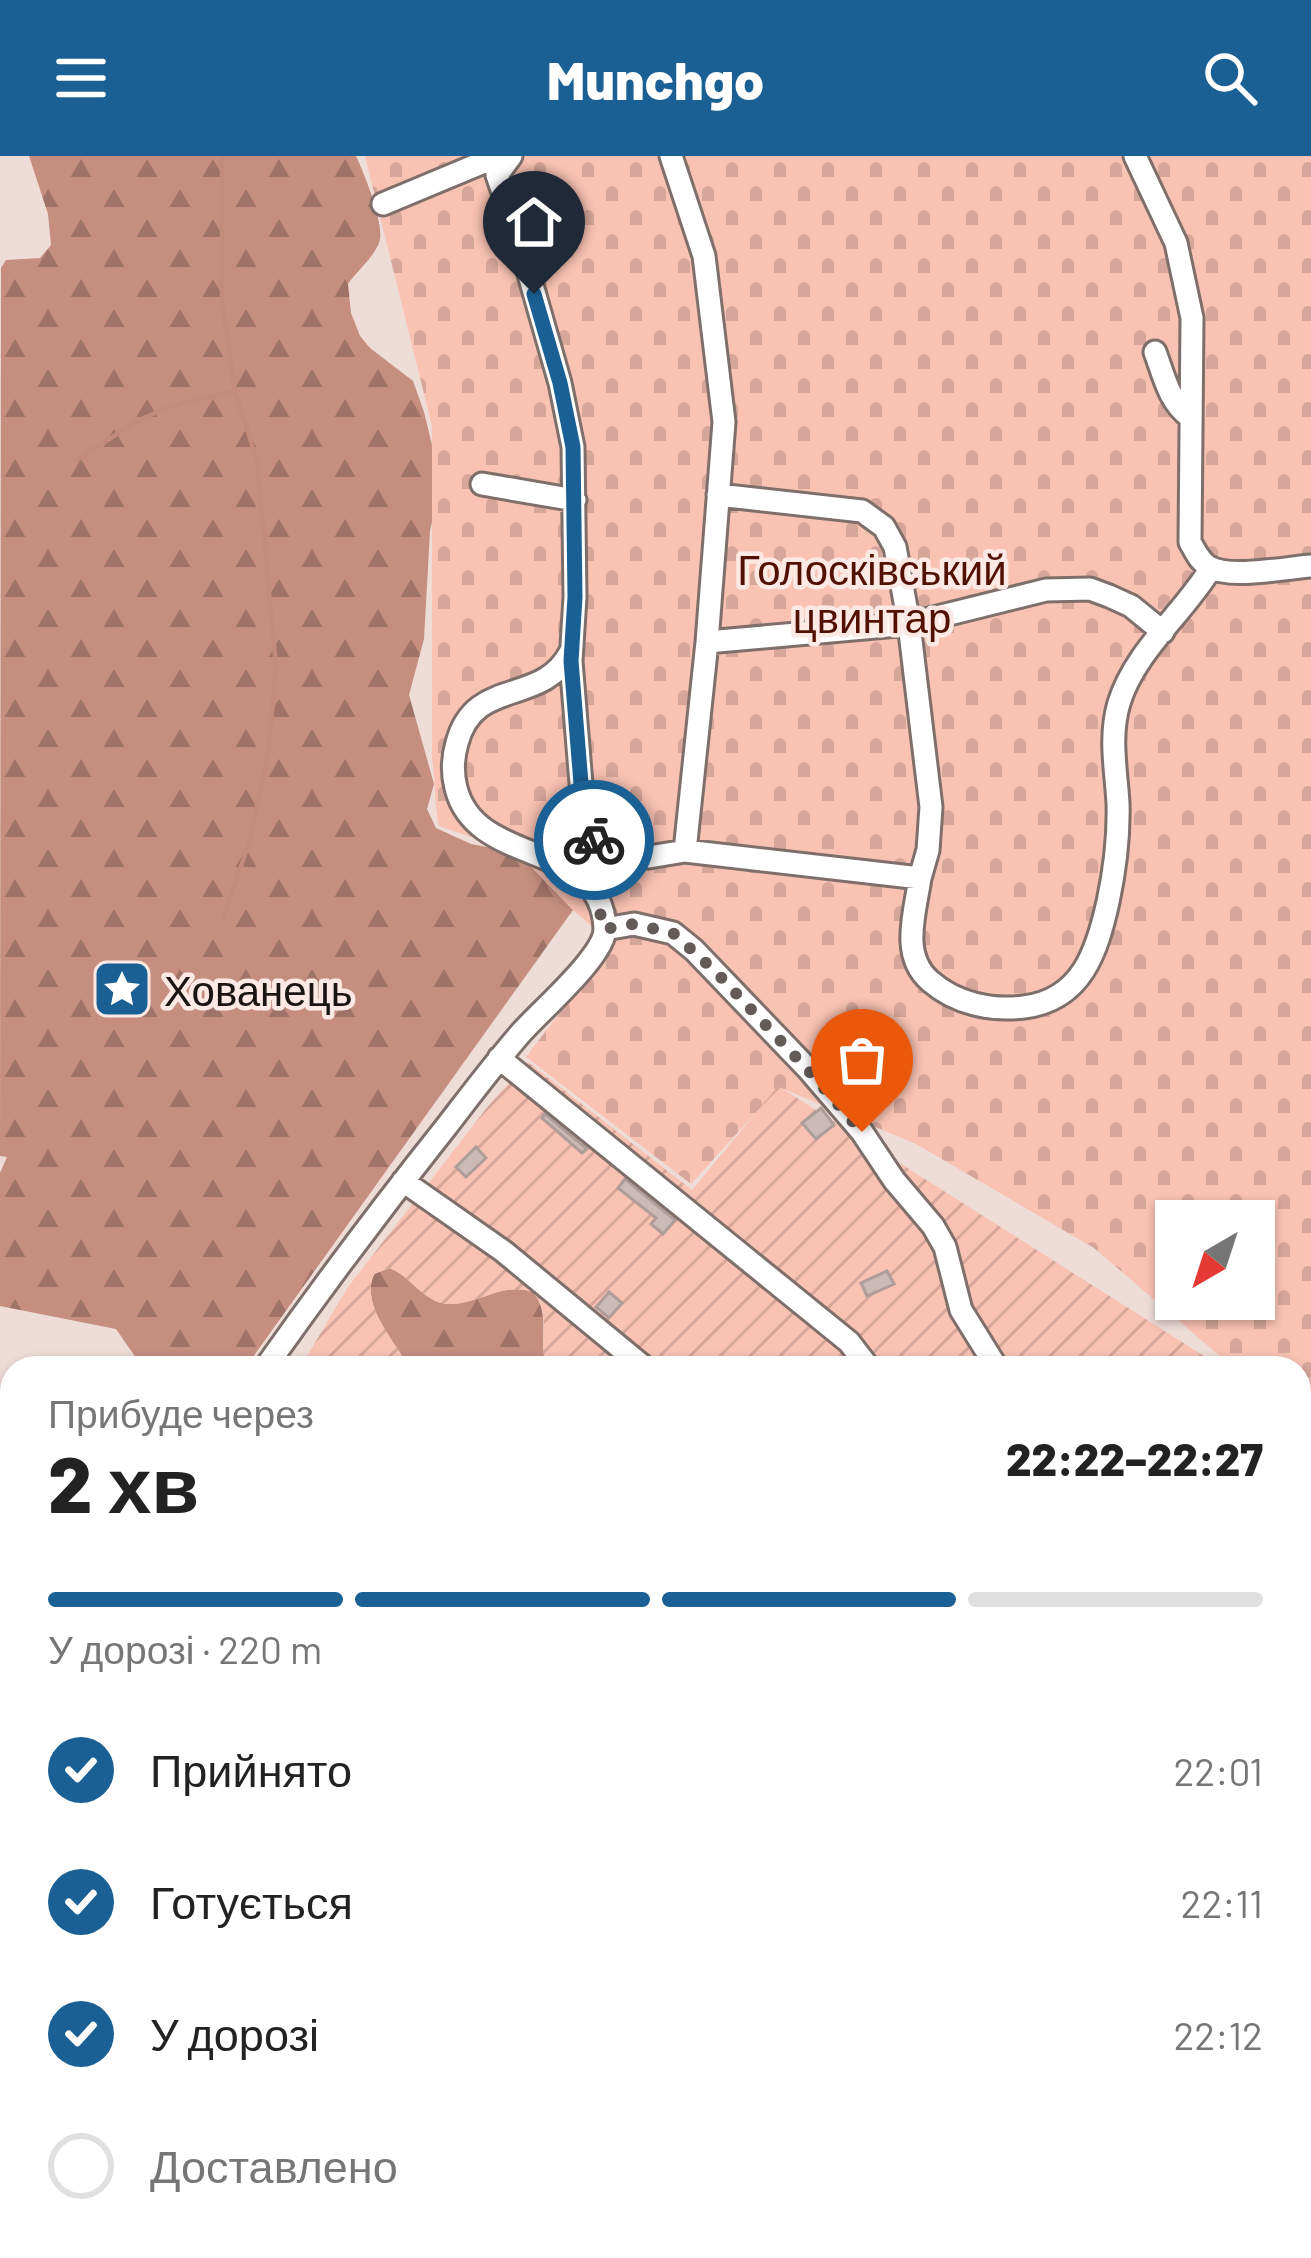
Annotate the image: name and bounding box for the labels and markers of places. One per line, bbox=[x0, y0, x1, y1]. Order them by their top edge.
pin bbox=[483, 171, 585, 294]
place icon: Хованець bbox=[91, 958, 153, 1020]
place label: Хованець bbox=[164, 964, 353, 1015]
pin bbox=[811, 1009, 913, 1132]

